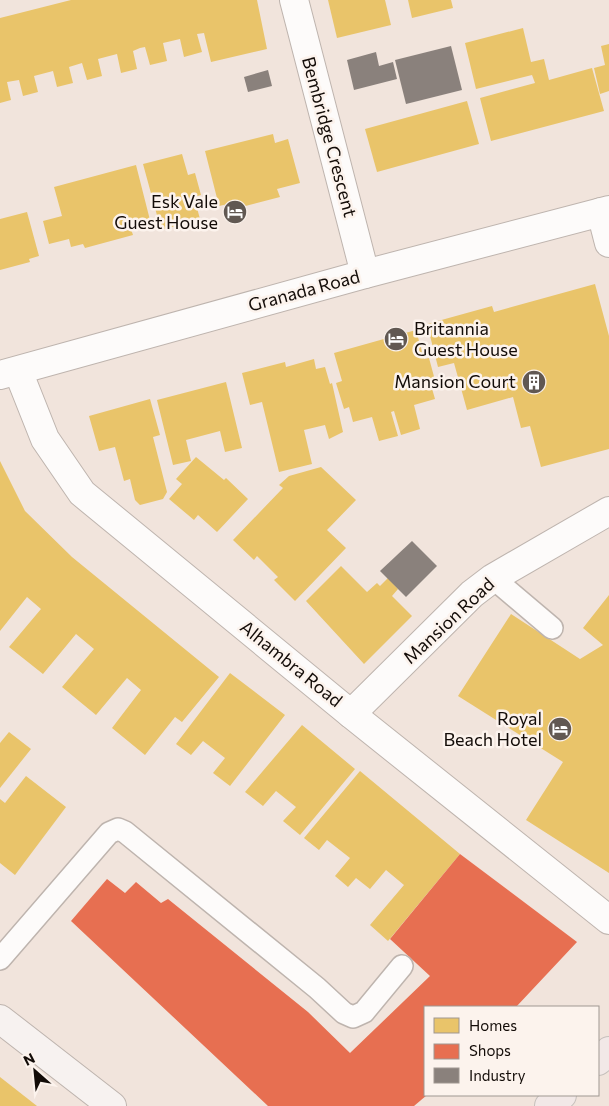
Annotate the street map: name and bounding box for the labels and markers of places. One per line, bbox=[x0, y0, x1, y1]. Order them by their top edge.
place label: Esk Vale Guest House bbox=[114, 190, 218, 233]
hotel icon: Esk Vale Guest House bbox=[222, 199, 248, 225]
place label: Britannia Guest House bbox=[414, 317, 518, 360]
hotel icon: Britannia Guest House bbox=[383, 326, 409, 352]
building icon: Mansion Court bbox=[521, 369, 547, 395]
place label: Mansion Court bbox=[394, 370, 516, 392]
place label: Royal Beach Hotel bbox=[443, 707, 542, 750]
hotel icon: Royal Beach Hotel bbox=[547, 716, 573, 742]

